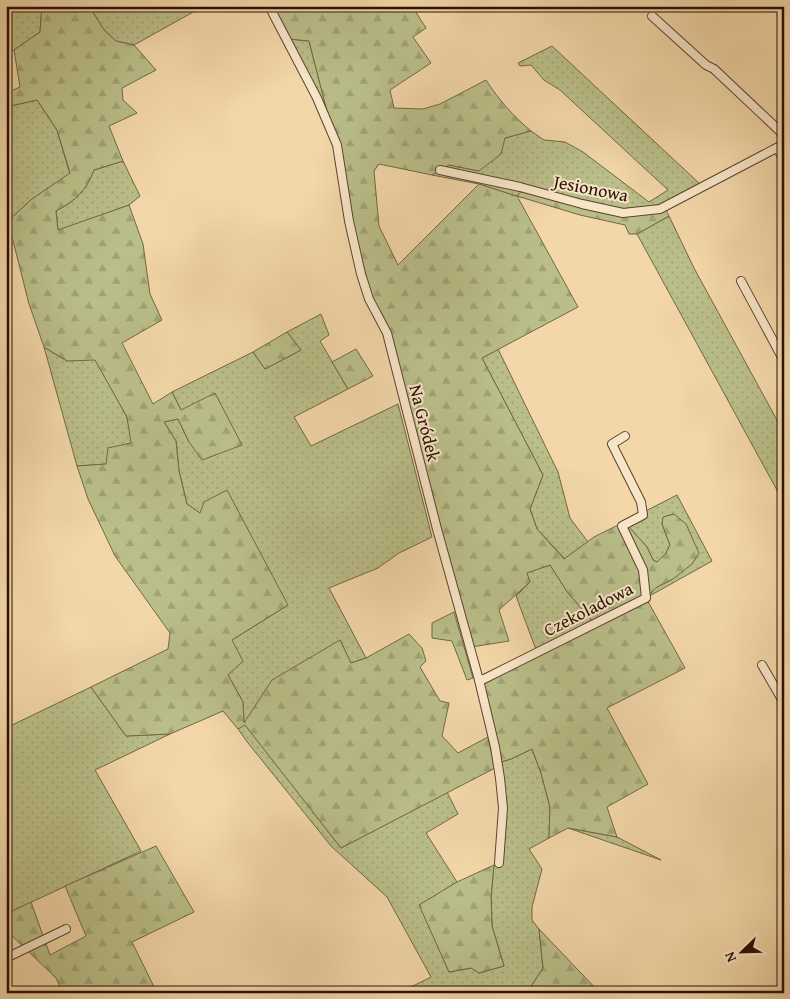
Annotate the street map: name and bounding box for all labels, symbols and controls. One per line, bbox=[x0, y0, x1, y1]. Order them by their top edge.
street label: Jesionowa bbox=[549, 167, 631, 209]
street label: Na Gródek bbox=[402, 382, 448, 465]
street label: Czekoladowa bbox=[539, 575, 638, 643]
north arrow bbox=[718, 926, 768, 976]
text: N bbox=[719, 948, 741, 965]

